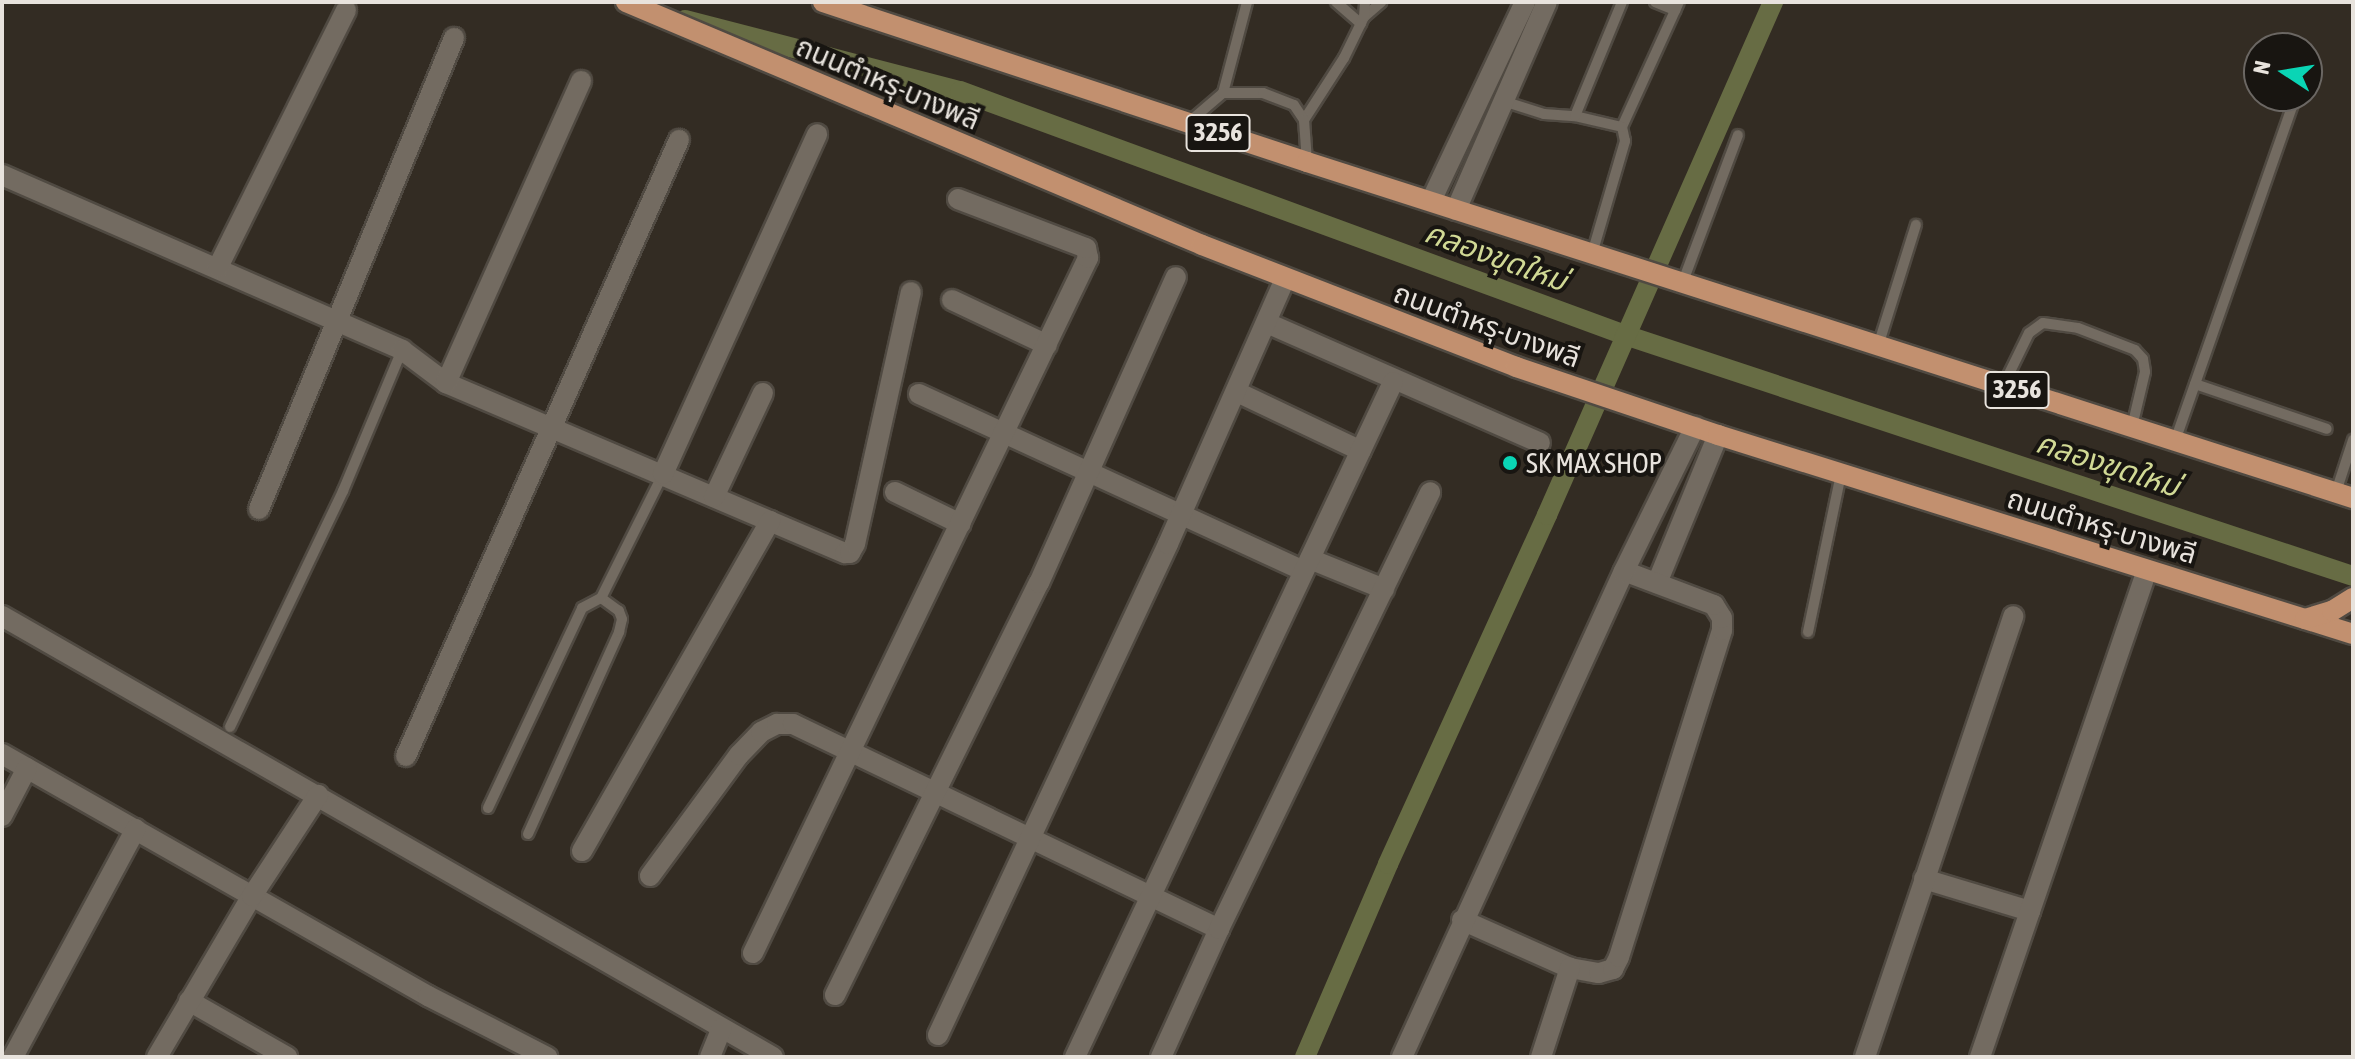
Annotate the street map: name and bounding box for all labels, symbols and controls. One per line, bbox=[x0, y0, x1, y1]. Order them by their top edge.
street label: ถนนตำหรุ-บางพลี bbox=[791, 29, 985, 137]
north arrow bbox=[2243, 32, 2323, 112]
text: N bbox=[2247, 58, 2276, 76]
road number: 3256 bbox=[1184, 111, 1252, 155]
water label: คลองขุดใหม่ bbox=[1420, 214, 1572, 298]
street label: ถนนตำหรุ-บางพลี bbox=[1389, 276, 1585, 374]
road number: 3256 bbox=[1983, 368, 2051, 412]
water label: คลองขุดใหม่ bbox=[2032, 424, 2184, 504]
place label: SK MAX SHOP bbox=[1526, 446, 1662, 480]
marker: SK MAX SHOP bbox=[1501, 454, 1519, 472]
street label: ถนนตำหรุ-บางพลี bbox=[2003, 481, 2201, 571]

